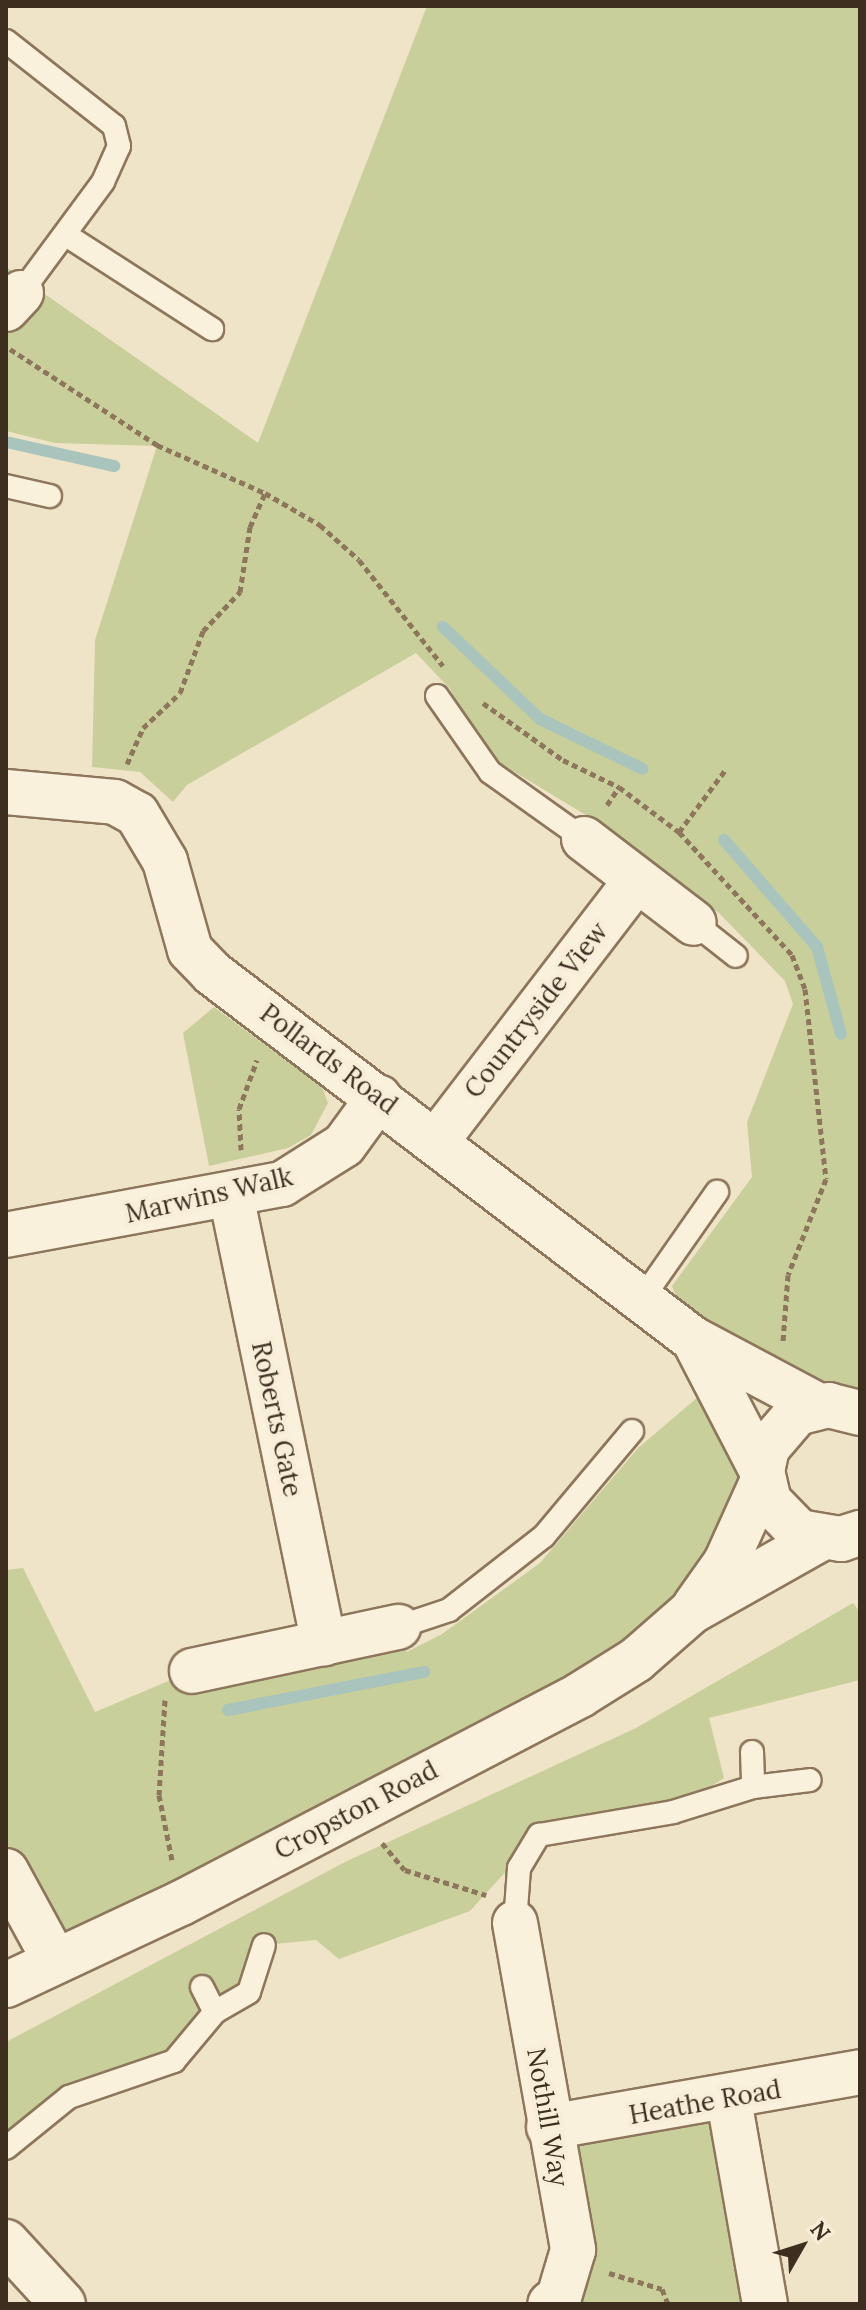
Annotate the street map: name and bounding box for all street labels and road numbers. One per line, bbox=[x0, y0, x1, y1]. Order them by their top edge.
street label: Countryside View bbox=[458, 916, 614, 1104]
street label: Pollards Road bbox=[254, 997, 404, 1121]
street label: Marwins Walk bbox=[122, 1161, 296, 1229]
street label: Roberts Gate bbox=[245, 1338, 309, 1500]
street label: Cropston Road bbox=[269, 1754, 443, 1866]
street label: Nothill Way bbox=[520, 2045, 576, 2189]
street label: Heathe Road bbox=[627, 2073, 783, 2131]

